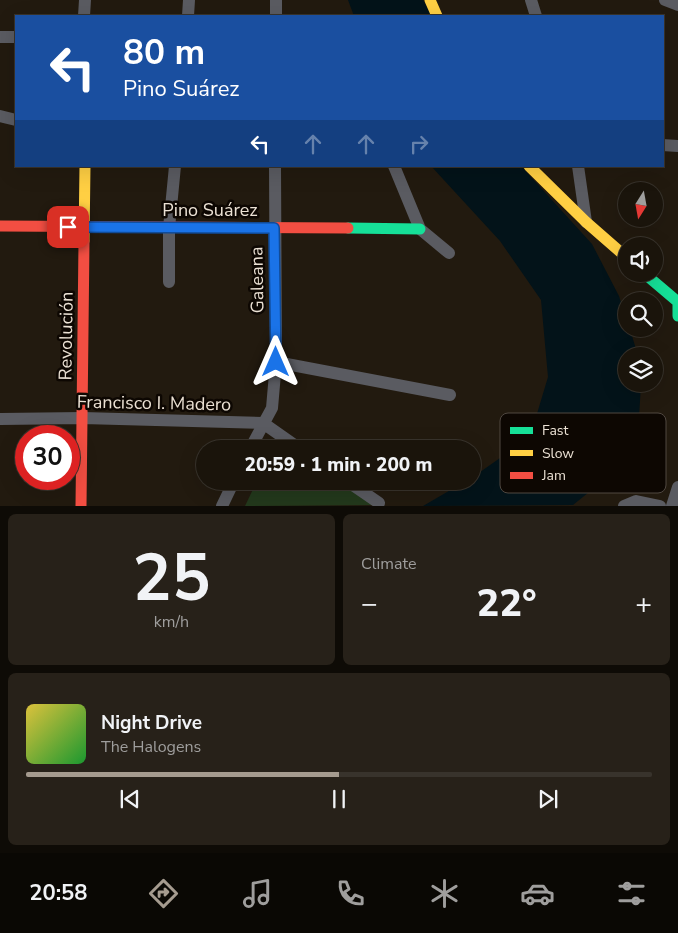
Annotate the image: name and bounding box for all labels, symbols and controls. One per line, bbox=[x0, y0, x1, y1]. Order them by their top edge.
text: 80 m bbox=[123, 29, 205, 76]
icon: left bbox=[40, 35, 105, 100]
text: Pino Suárez bbox=[123, 74, 240, 104]
icon: left bbox=[246, 130, 274, 158]
icon: ahead bbox=[299, 130, 327, 158]
icon: ahead bbox=[352, 130, 380, 158]
icon: right bbox=[405, 130, 433, 158]
north arrow bbox=[618, 182, 662, 228]
map controls bbox=[618, 182, 663, 392]
street label: Pino Suárez bbox=[162, 198, 258, 222]
pin bbox=[47, 206, 89, 248]
icon: arrive bbox=[54, 213, 82, 241]
button: sound bbox=[618, 237, 663, 282]
street label: Galeana bbox=[244, 246, 270, 314]
street label: Revolución bbox=[53, 291, 79, 381]
button: search bbox=[618, 292, 663, 337]
position arrow bbox=[249, 335, 301, 387]
button: layers bbox=[618, 347, 663, 392]
street label: Francisco I. Madero bbox=[77, 390, 231, 416]
legend bbox=[500, 413, 666, 493]
text: Fast bbox=[542, 421, 568, 440]
speed limit sign: 30 bbox=[15, 425, 80, 490]
text: Slow bbox=[542, 444, 574, 463]
text: 20:59 · 1 min · 200 m bbox=[245, 452, 432, 478]
text: Jam bbox=[541, 466, 566, 485]
text: 25 bbox=[132, 534, 211, 623]
text: Climate bbox=[361, 553, 416, 575]
text: 22° bbox=[476, 578, 537, 629]
text: − bbox=[361, 585, 378, 623]
text: + bbox=[635, 585, 652, 623]
text: km/h bbox=[154, 611, 189, 633]
text: Night Drive bbox=[101, 710, 202, 736]
text: The Halogens bbox=[101, 736, 201, 758]
icon: previous bbox=[116, 785, 144, 813]
icon: pause bbox=[325, 785, 353, 813]
icon: next bbox=[534, 785, 562, 813]
icon: directions bbox=[146, 876, 181, 911]
icon: music bbox=[240, 876, 275, 911]
icon: phone bbox=[333, 876, 368, 911]
icon: climate bbox=[427, 876, 462, 911]
icon: car bbox=[520, 876, 555, 911]
icon: filters bbox=[614, 876, 649, 911]
text: 20:58 bbox=[29, 878, 88, 908]

